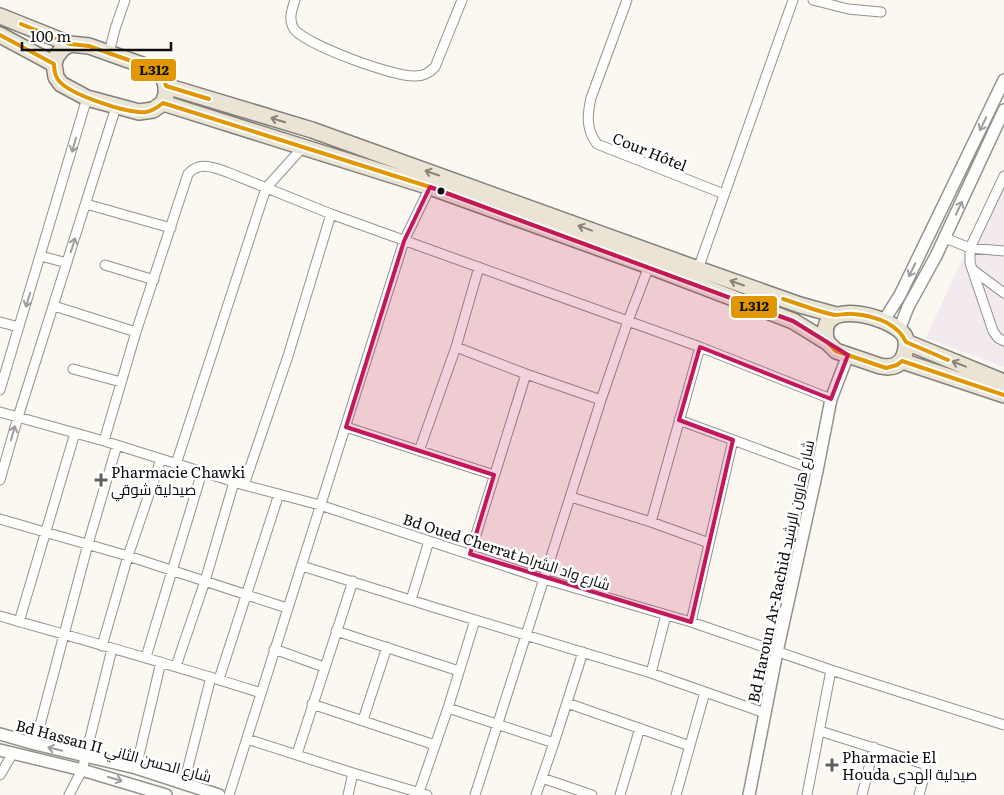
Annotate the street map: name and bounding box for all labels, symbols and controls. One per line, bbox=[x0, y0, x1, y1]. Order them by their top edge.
scale bar bbox=[22, 20, 171, 52]
text: 100 m bbox=[30, 24, 71, 47]
line badge: L312 bbox=[130, 58, 177, 82]
text: L312 bbox=[139, 59, 170, 79]
one-way arrow bbox=[271, 115, 286, 124]
one-way arrow bbox=[978, 116, 987, 131]
street label: Cour Hôtel bbox=[609, 126, 691, 176]
one-way arrow bbox=[68, 136, 78, 152]
one-way arrow bbox=[424, 168, 440, 177]
unlabelled marker bbox=[436, 186, 446, 196]
one-way arrow bbox=[954, 201, 964, 216]
one-way arrow bbox=[577, 223, 593, 232]
one-way arrow bbox=[69, 238, 78, 253]
one-way arrow bbox=[907, 262, 916, 277]
one-way arrow bbox=[730, 278, 746, 287]
one-way arrow bbox=[22, 292, 32, 308]
line badge: L312 bbox=[730, 295, 778, 319]
text: L312 bbox=[739, 295, 770, 315]
one-way arrow bbox=[951, 359, 967, 368]
one-way arrow bbox=[9, 426, 19, 442]
street label: Bd Haroun Ar-Rachid شارع هارون الرشيد bbox=[741, 438, 820, 705]
place label: Pharmacie Chawki صيدلية شوقي bbox=[111, 460, 245, 502]
marker: Pharmacie Chawki صيدلية شوقي bbox=[95, 474, 107, 486]
street label: Bd Oued Cherrat شارع واد الشراط bbox=[400, 507, 614, 596]
street label: Bd Hassan II شارع الحسن الثاني bbox=[13, 713, 215, 789]
one-way arrow bbox=[47, 744, 63, 753]
place label: Pharmacie El Houda صيدلية الهدى bbox=[842, 745, 977, 785]
marker: Pharmacie El Houda صيدلية الهدى bbox=[826, 759, 838, 771]
one-way arrow bbox=[107, 775, 123, 785]

